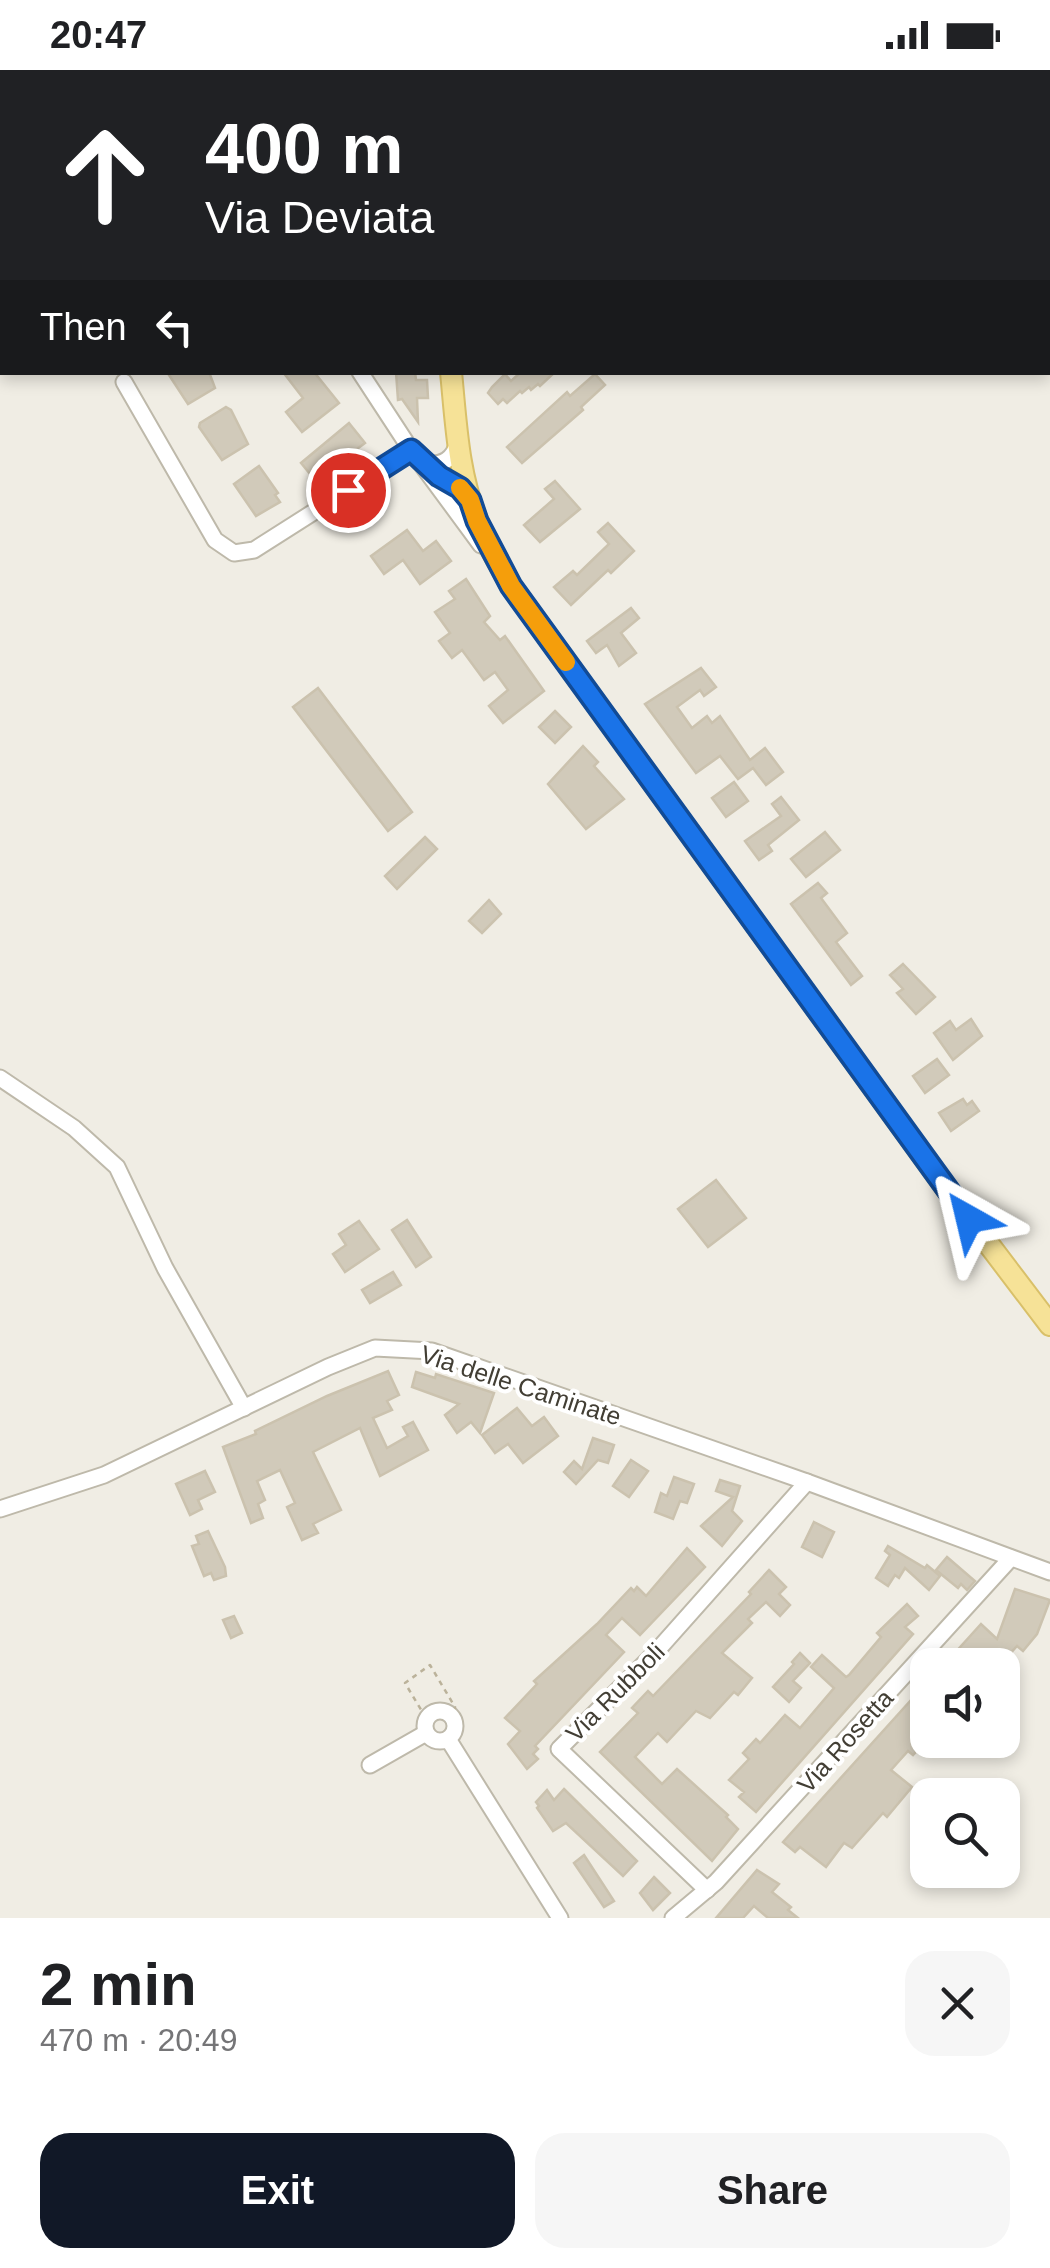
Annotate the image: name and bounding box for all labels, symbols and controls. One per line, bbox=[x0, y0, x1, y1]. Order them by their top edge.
text: 20:47 bbox=[50, 14, 147, 56]
icon: ahead bbox=[40, 110, 170, 240]
text: 400 m bbox=[205, 110, 403, 188]
text: Via Deviata bbox=[205, 192, 434, 243]
icon: left bbox=[147, 300, 202, 355]
text: Then bbox=[40, 306, 127, 348]
pin bbox=[306, 448, 391, 533]
icon: arrive bbox=[321, 463, 376, 518]
position arrow bbox=[917, 1167, 1021, 1271]
street label: Via delle Caminate bbox=[417, 1339, 625, 1431]
street label: Via Rubboli bbox=[560, 1637, 670, 1747]
map controls bbox=[910, 1648, 1020, 1888]
button: sound bbox=[910, 1648, 1020, 1758]
street label: Via Rosetta bbox=[792, 1684, 899, 1798]
button: search bbox=[910, 1778, 1020, 1888]
text: 2 min bbox=[40, 1951, 197, 2018]
button: close bbox=[905, 1951, 1010, 2056]
text: 470 m · 20:49 bbox=[40, 2022, 237, 2058]
button: Exit bbox=[40, 2133, 515, 2248]
button: Share bbox=[535, 2133, 1010, 2248]

